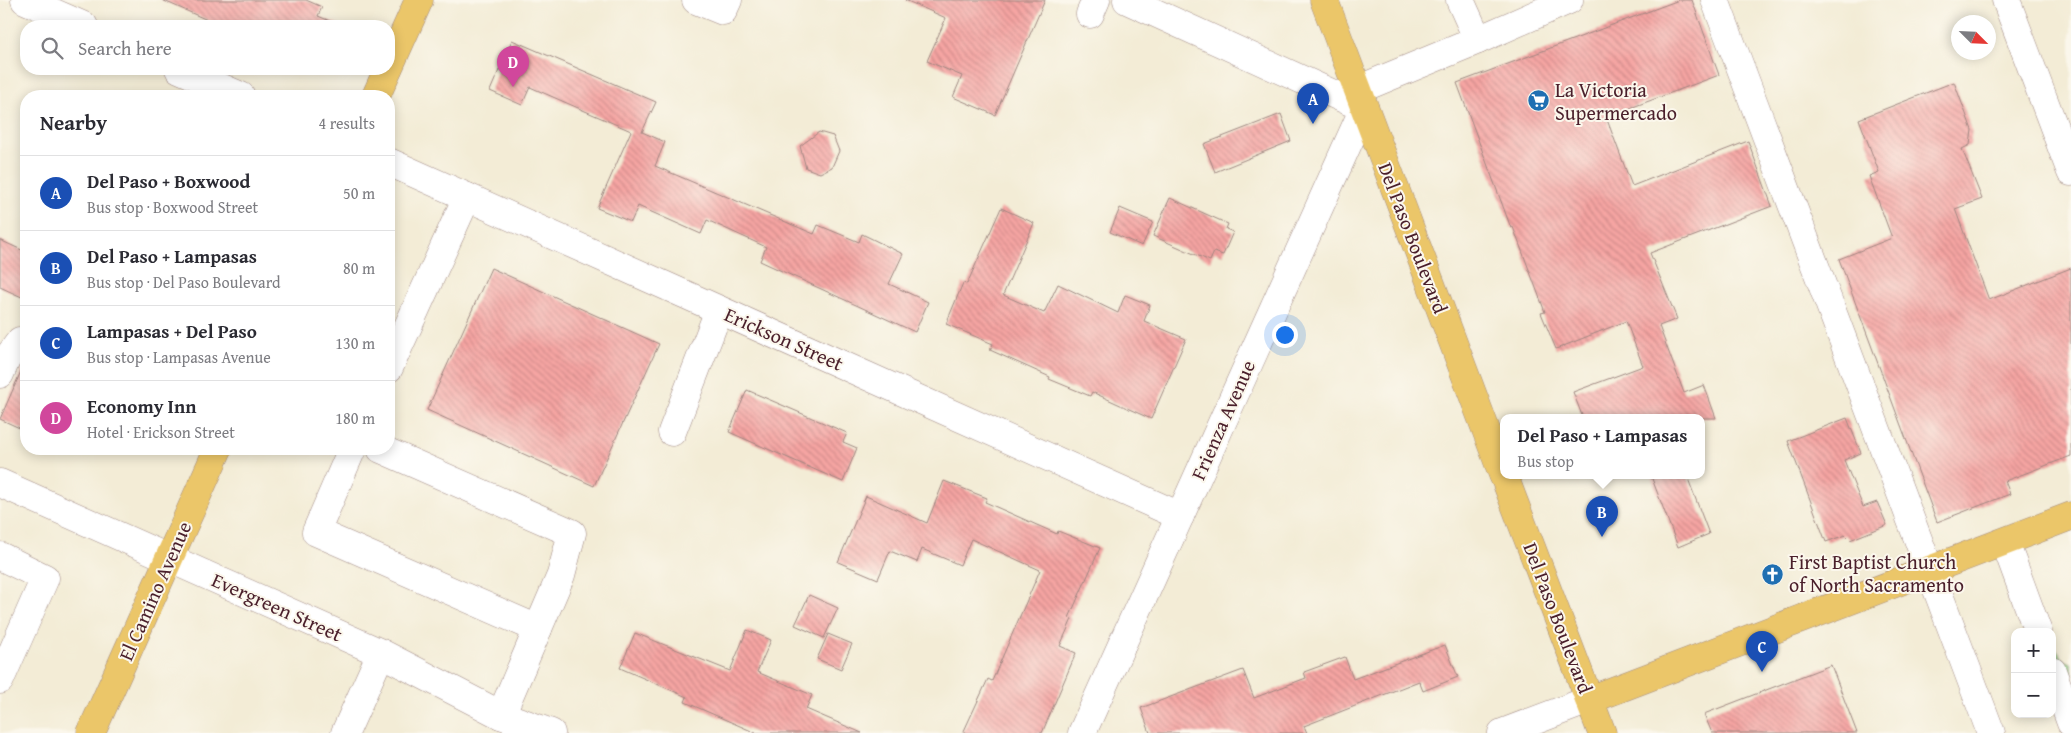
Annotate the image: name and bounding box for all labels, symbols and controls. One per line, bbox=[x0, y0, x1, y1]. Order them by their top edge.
north arrow bbox=[1951, 15, 1996, 60]
search box bbox=[20, 20, 395, 75]
icon: search bbox=[38, 34, 66, 62]
text: Search here bbox=[78, 34, 172, 62]
pin: D bbox=[497, 46, 529, 87]
place label: La Victoria Supermercado bbox=[1555, 75, 1677, 127]
pin: A bbox=[1297, 83, 1329, 124]
supermarket icon: La Victoria Supermercado bbox=[1527, 89, 1551, 113]
text: Nearby bbox=[40, 107, 107, 138]
text: 4 results bbox=[318, 111, 375, 135]
street label: Del Paso Boulevard bbox=[1371, 158, 1456, 318]
text: Del Paso + Boxwood bbox=[87, 167, 250, 195]
text: A bbox=[51, 181, 61, 205]
text: 50 m bbox=[343, 181, 375, 205]
text: Bus stop · Boxwood Street bbox=[87, 195, 258, 219]
text: Del Paso + Lampasas bbox=[87, 242, 257, 270]
text: B bbox=[51, 256, 61, 280]
text: 80 m bbox=[343, 256, 375, 280]
text: Bus stop · Del Paso Boulevard bbox=[87, 270, 281, 294]
street label: Erickson Street bbox=[720, 299, 848, 378]
text: Lampasas + Del Paso bbox=[87, 317, 257, 345]
your location bbox=[1272, 322, 1298, 348]
text: C bbox=[51, 331, 61, 355]
text: 130 m bbox=[335, 331, 375, 355]
text: Bus stop · Lampasas Avenue bbox=[87, 345, 271, 369]
street label: Frienza Avenue bbox=[1183, 355, 1262, 484]
text: Economy Inn bbox=[87, 392, 196, 420]
text: D bbox=[51, 406, 61, 430]
text: 180 m bbox=[335, 406, 375, 430]
popup bbox=[1500, 414, 1705, 479]
text: Hotel · Erickson Street bbox=[87, 420, 235, 444]
text: Del Paso + Lampasas bbox=[1518, 421, 1687, 449]
text: Bus stop bbox=[1518, 449, 1574, 473]
pin: B bbox=[1586, 496, 1618, 537]
street label: El Camino Avenue bbox=[111, 517, 198, 665]
street label: Del Paso Boulevard bbox=[1516, 538, 1601, 698]
place label: First Baptist Church of North Sacramento bbox=[1789, 547, 1964, 599]
church icon: First Baptist Church of North Sacramento bbox=[1761, 562, 1785, 586]
street label: Evergreen Street bbox=[207, 565, 347, 648]
map controls bbox=[2011, 628, 2056, 718]
button: + bbox=[2011, 628, 2056, 673]
pin: C bbox=[1746, 631, 1778, 672]
button: − bbox=[2011, 673, 2056, 718]

